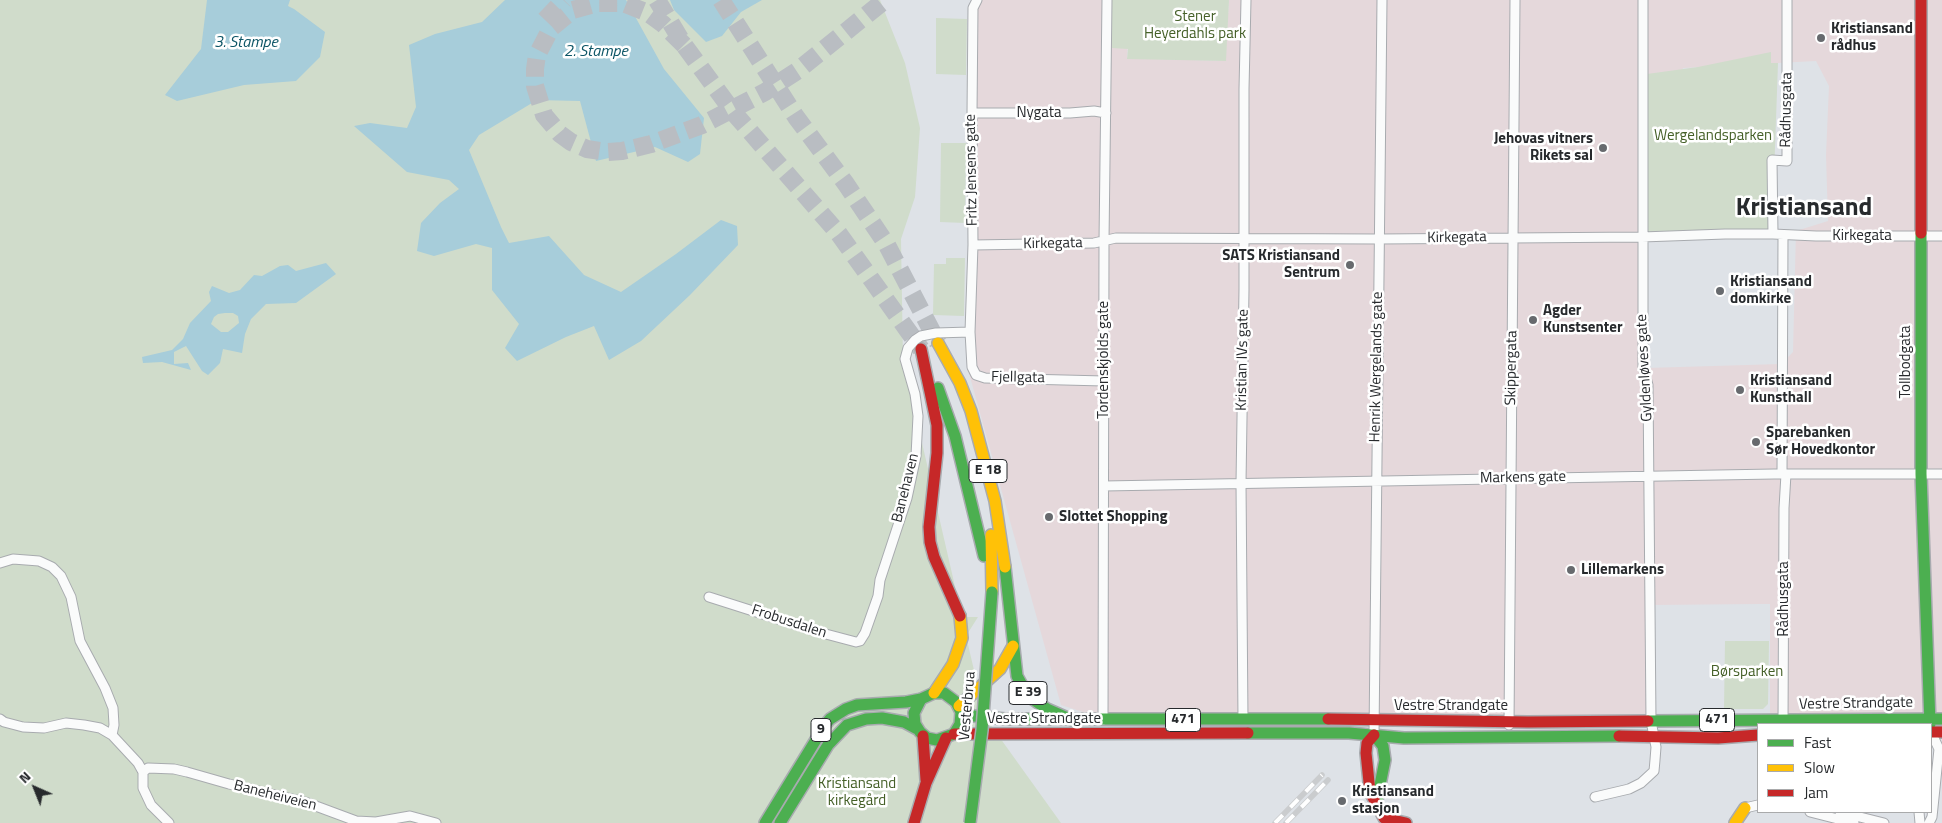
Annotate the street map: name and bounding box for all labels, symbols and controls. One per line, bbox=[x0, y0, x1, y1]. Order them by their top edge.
park label: Stener Heyerdahls park bbox=[1144, 8, 1246, 43]
place label: Kristiansand rådhus bbox=[1831, 20, 1913, 55]
marker: Kristiansand rådhus bbox=[1815, 32, 1827, 44]
water label: 3. Stampe bbox=[214, 33, 278, 53]
water label: 2. Stampe bbox=[564, 42, 628, 62]
street label: Rådhusgata bbox=[1777, 72, 1797, 148]
street label: Nygata bbox=[1016, 104, 1062, 122]
street label: Fritz Jensens gate bbox=[962, 114, 982, 226]
park label: Wergelandsparken bbox=[1654, 127, 1772, 145]
place label: Jehovas vitners Rikets sal bbox=[1494, 130, 1593, 165]
marker: Jehovas vitners Rikets sal bbox=[1597, 142, 1609, 154]
district label: Kristiansand bbox=[1736, 194, 1872, 224]
street label: Kirkegata bbox=[1832, 227, 1892, 245]
street label: Kirkegata bbox=[1427, 228, 1487, 248]
street label: Kirkegata bbox=[1023, 234, 1083, 254]
place label: SATS Kristiansand Sentrum bbox=[1222, 247, 1340, 282]
marker: SATS Kristiansand Sentrum bbox=[1344, 259, 1356, 271]
place label: Kristiansand domkirke bbox=[1730, 273, 1812, 308]
marker: Kristiansand domkirke bbox=[1714, 285, 1726, 297]
street label: Henrik Wergelands gate bbox=[1367, 291, 1387, 443]
street label: Tordenskjolds gate bbox=[1095, 301, 1113, 419]
place label: Agder Kunstsenter bbox=[1543, 302, 1622, 337]
street label: Kristian IVs gate bbox=[1233, 309, 1253, 411]
marker: Agder Kunstsenter bbox=[1527, 314, 1539, 326]
street label: Gyldenløves gate bbox=[1633, 314, 1657, 422]
street label: Tollbodgata bbox=[1897, 325, 1915, 399]
street label: Skippergata bbox=[1502, 330, 1522, 406]
street label: Fjellgata bbox=[991, 369, 1045, 387]
place label: Kristiansand Kunsthall bbox=[1750, 372, 1832, 407]
marker: Kristiansand Kunsthall bbox=[1734, 384, 1746, 396]
place label: Sparebanken Sør Hovedkontor bbox=[1766, 424, 1875, 459]
marker: Sparebanken Sør Hovedkontor bbox=[1750, 436, 1762, 448]
street label: Banehaven bbox=[889, 452, 923, 524]
road number: E 18 bbox=[969, 460, 1007, 482]
street label: Markens gate bbox=[1480, 468, 1566, 488]
place label: Slottet Shopping bbox=[1059, 508, 1167, 526]
marker: Slottet Shopping bbox=[1043, 511, 1055, 523]
place label: Lillemarkens bbox=[1581, 561, 1664, 579]
street label: Rådhusgata bbox=[1775, 561, 1793, 637]
marker: Lillemarkens bbox=[1565, 564, 1577, 576]
street label: Frobusdalen bbox=[749, 601, 829, 643]
park label: Børsparken bbox=[1711, 663, 1783, 681]
street label: Vesterbrua bbox=[956, 671, 980, 741]
road number: E 39 bbox=[1009, 681, 1047, 704]
street label: Vestre Strandgate bbox=[1799, 694, 1913, 714]
street label: Vestre Strandgate bbox=[1394, 697, 1508, 715]
road number: 471 bbox=[1166, 708, 1200, 732]
road number: 471 bbox=[1700, 708, 1734, 732]
street label: Vestre Strandgate bbox=[987, 710, 1101, 728]
road number: 9 bbox=[811, 718, 831, 742]
legend bbox=[1757, 723, 1932, 813]
text: Fast bbox=[1804, 731, 1831, 754]
text: Slow bbox=[1804, 756, 1835, 779]
north arrow bbox=[10, 763, 60, 813]
text: N bbox=[13, 766, 35, 788]
park label: Kristiansand kirkegård bbox=[818, 775, 896, 810]
street label: Baneheiveien bbox=[232, 777, 318, 815]
text: Jam bbox=[1804, 781, 1828, 804]
place label: Kristiansand stasjon bbox=[1352, 783, 1434, 818]
marker: Kristiansand stasjon bbox=[1336, 795, 1348, 807]

